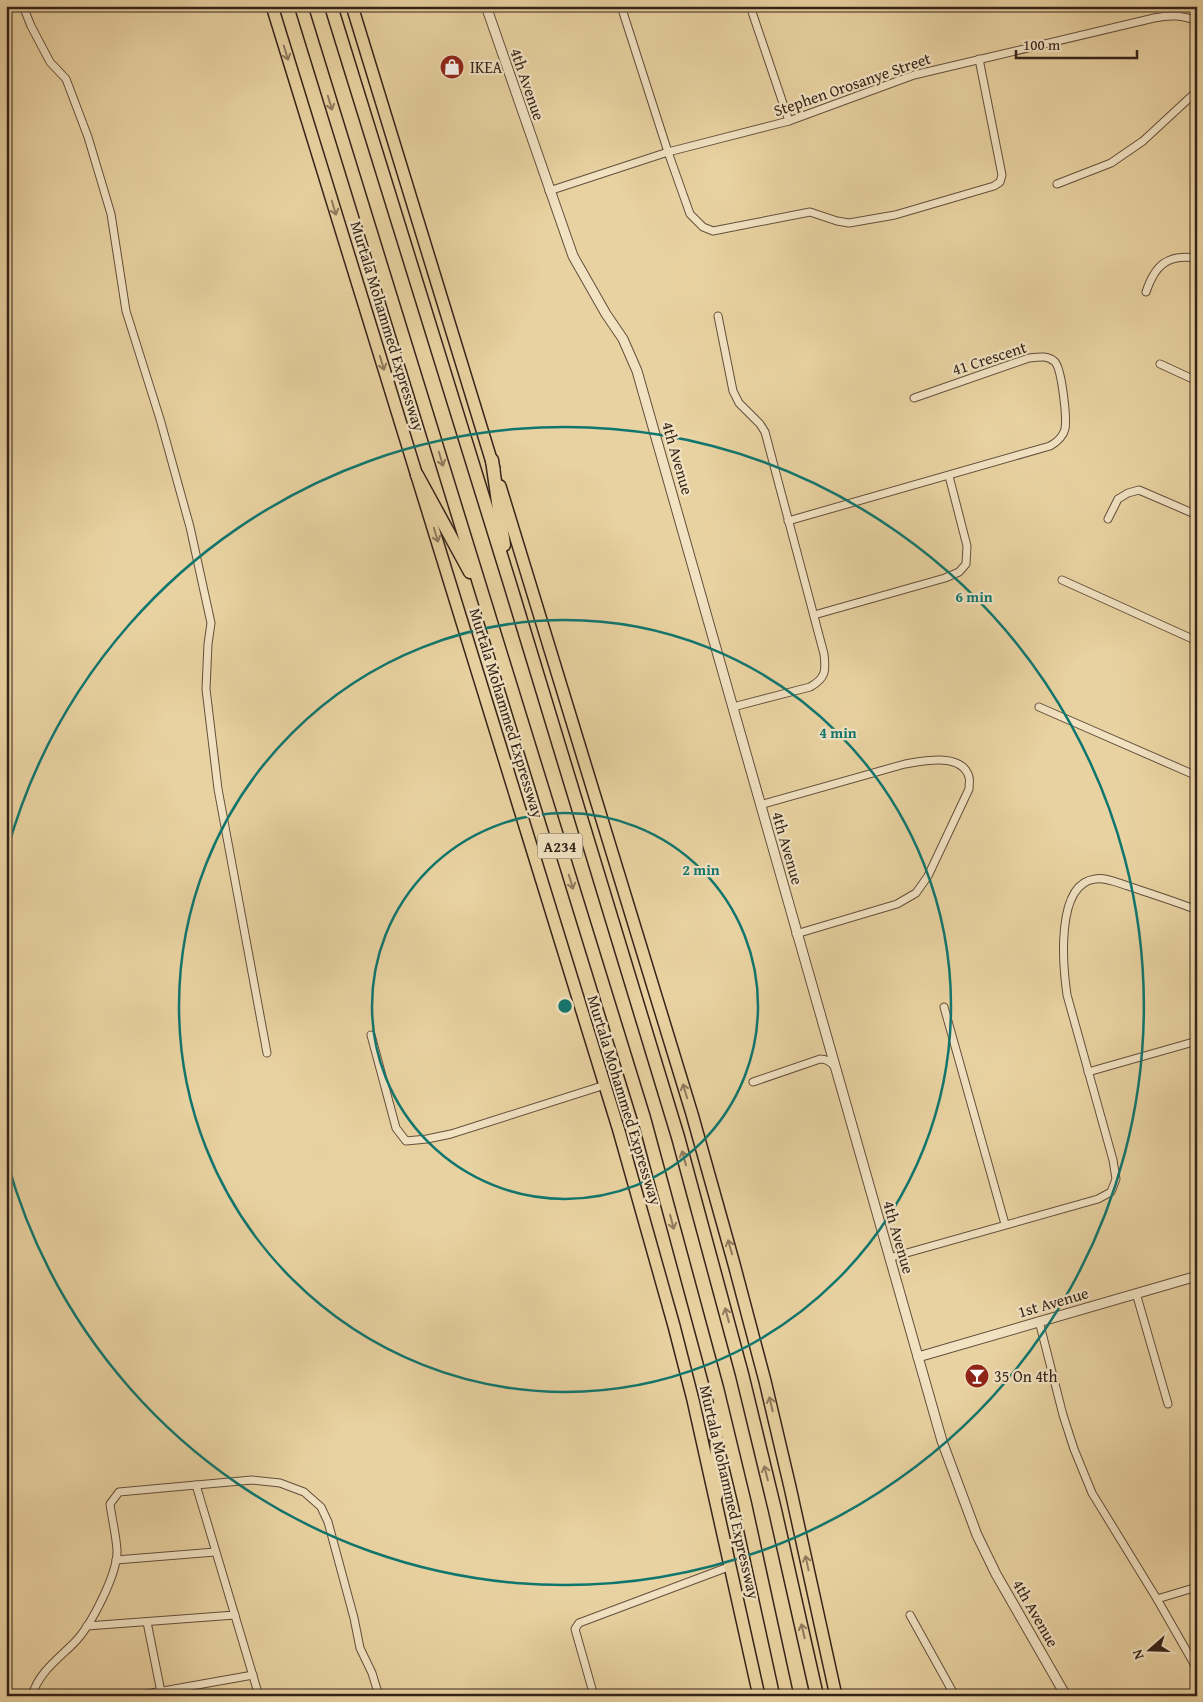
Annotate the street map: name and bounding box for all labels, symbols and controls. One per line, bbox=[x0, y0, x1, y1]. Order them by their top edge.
scale bar bbox=[1016, 28, 1137, 60]
text: 100 m bbox=[1023, 34, 1061, 55]
one-way arrow bbox=[282, 44, 292, 60]
street label: 4th Avenue bbox=[504, 45, 552, 123]
street label: Stephen Orosanye Street bbox=[770, 46, 934, 122]
shop icon: IKEA bbox=[439, 54, 465, 80]
place label: IKEA bbox=[470, 55, 502, 79]
one-way arrow bbox=[326, 95, 336, 111]
one-way arrow bbox=[330, 200, 340, 216]
street label: Murtala Mohammed Expressway bbox=[345, 218, 431, 434]
street label: 41 Crescent bbox=[949, 335, 1030, 381]
one-way arrow bbox=[378, 355, 388, 371]
street label: 4th Avenue bbox=[656, 419, 700, 497]
one-way arrow bbox=[436, 450, 446, 466]
one-way arrow bbox=[431, 527, 441, 543]
text: 6 min bbox=[955, 586, 993, 607]
street label: Murtala Mohammed Expressway bbox=[464, 605, 550, 821]
text: 4 min bbox=[819, 722, 857, 743]
street label: 4th Avenue bbox=[766, 809, 810, 887]
road number: A234 bbox=[538, 834, 582, 858]
text: 2 min bbox=[682, 859, 720, 880]
one-way arrow bbox=[567, 873, 576, 889]
street label: Murtala Mohammed Expressway bbox=[582, 992, 668, 1208]
centre of rings bbox=[556, 997, 574, 1015]
one-way arrow bbox=[679, 1083, 689, 1099]
one-way arrow bbox=[679, 1151, 688, 1167]
street label: 4th Avenue bbox=[877, 1198, 921, 1276]
one-way arrow bbox=[668, 1213, 678, 1229]
one-way arrow bbox=[724, 1239, 734, 1255]
street label: 1st Avenue bbox=[1015, 1280, 1091, 1324]
one-way arrow bbox=[722, 1308, 731, 1324]
bar icon: 35 On 4th bbox=[964, 1363, 990, 1389]
place label: 35 On 4th bbox=[994, 1364, 1058, 1388]
street label: Murtala Mohammed Expressway bbox=[694, 1383, 766, 1601]
one-way arrow bbox=[766, 1397, 775, 1413]
one-way arrow bbox=[761, 1465, 770, 1481]
one-way arrow bbox=[801, 1555, 811, 1571]
street label: 4th Avenue bbox=[1007, 1575, 1065, 1651]
one-way arrow bbox=[798, 1624, 807, 1640]
north arrow bbox=[1126, 1624, 1176, 1674]
text: N bbox=[1127, 1646, 1149, 1662]

